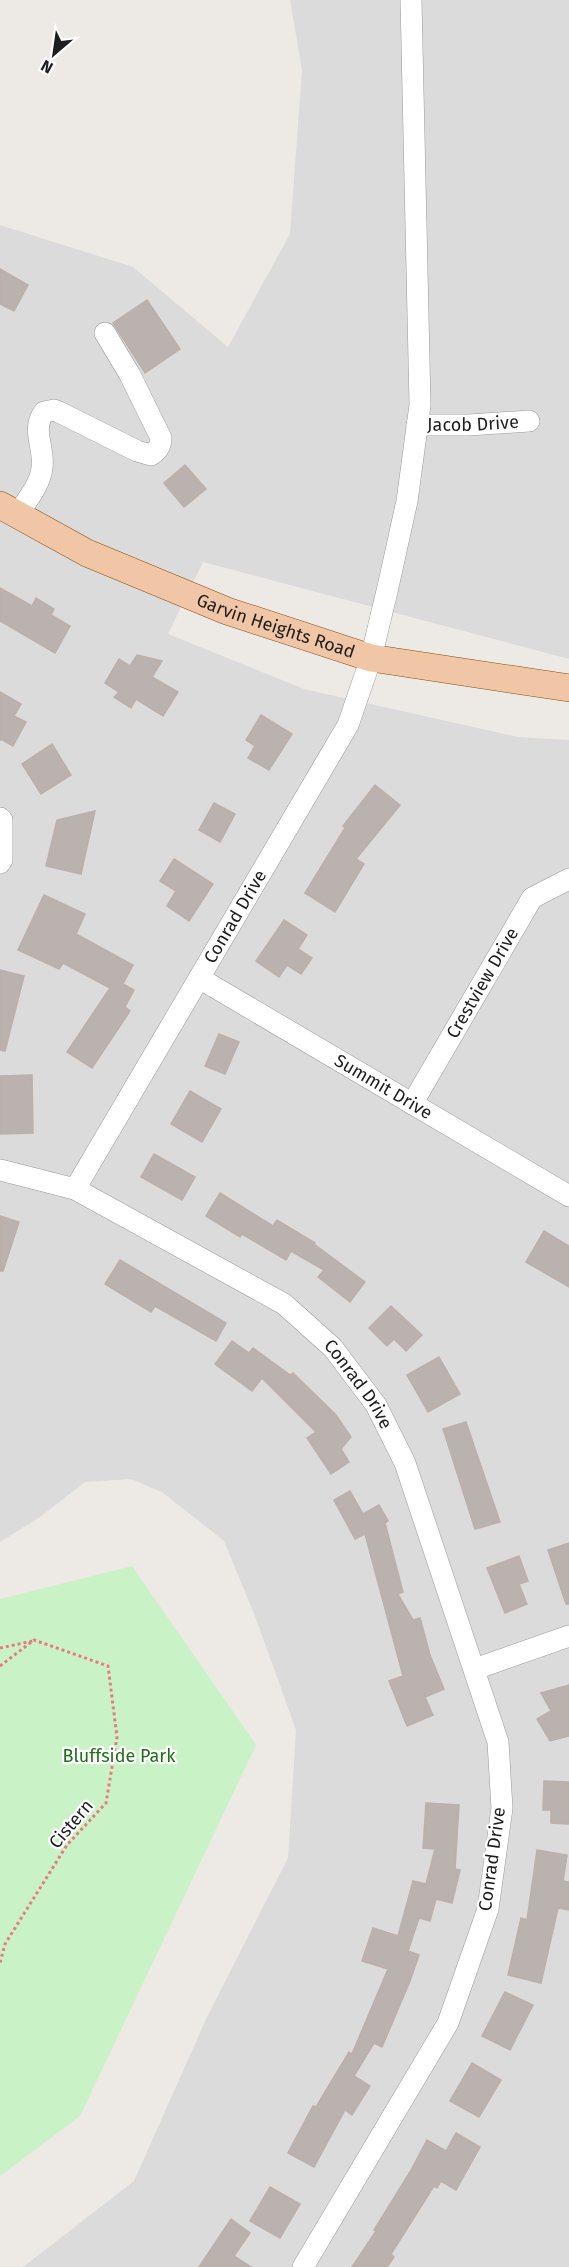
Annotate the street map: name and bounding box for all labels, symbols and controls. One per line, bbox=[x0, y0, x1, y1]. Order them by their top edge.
north arrow bbox=[24, 24, 84, 84]
text: N bbox=[38, 56, 56, 78]
street label: Jacob Drive bbox=[427, 411, 520, 436]
street label: Garvin Heights Road bbox=[193, 589, 358, 663]
street label: Conrad Drive bbox=[199, 866, 271, 967]
street label: Crestview Drive bbox=[442, 924, 523, 1042]
street label: Summit Drive bbox=[331, 1049, 436, 1124]
street label: Conrad Drive bbox=[320, 1334, 397, 1432]
park label: Bluffside Park bbox=[63, 1745, 176, 1767]
street label: Cistern bbox=[44, 1795, 98, 1853]
street label: Conrad Drive bbox=[474, 1806, 510, 1912]

